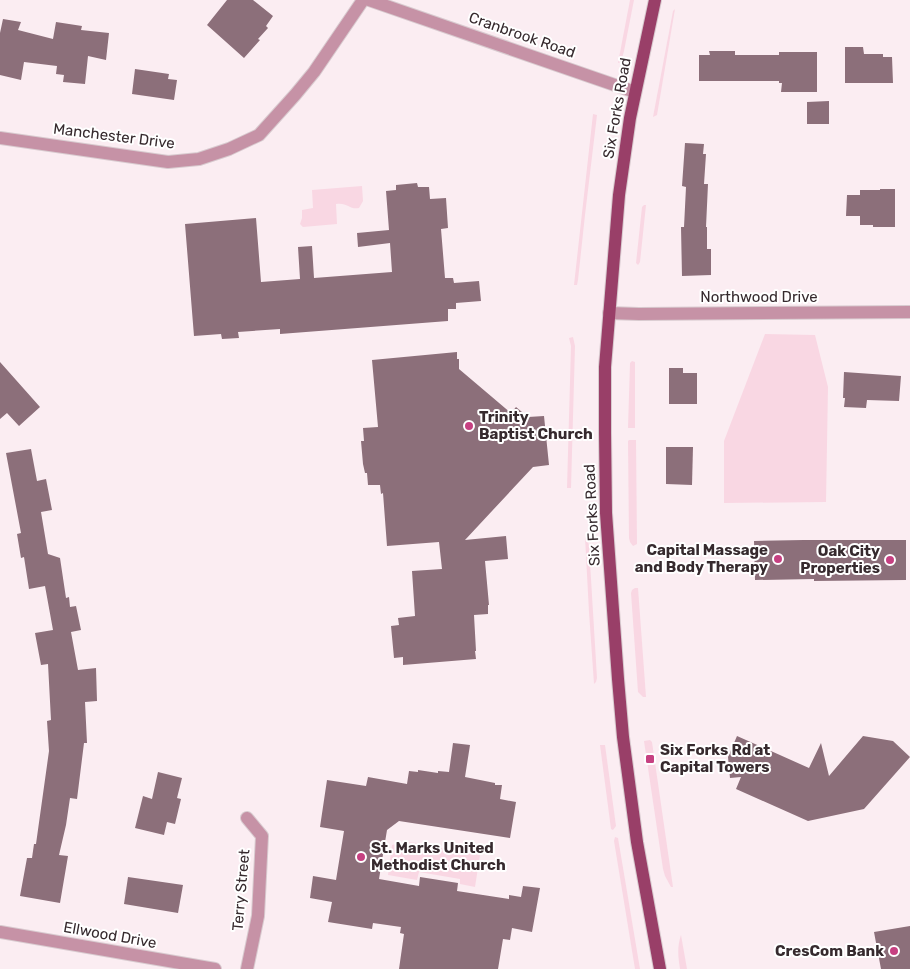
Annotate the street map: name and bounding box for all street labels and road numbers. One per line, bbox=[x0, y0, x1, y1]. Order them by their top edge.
street label: Cranbrook Road bbox=[466, 8, 578, 62]
street label: Six Forks Road bbox=[599, 56, 635, 160]
street label: Manchester Drive bbox=[52, 120, 176, 152]
street label: Northwood Drive bbox=[700, 288, 818, 306]
street label: Six Forks Road bbox=[580, 464, 604, 566]
street label: Terry Street bbox=[228, 848, 254, 932]
street label: Ellwood Drive bbox=[62, 918, 158, 952]

